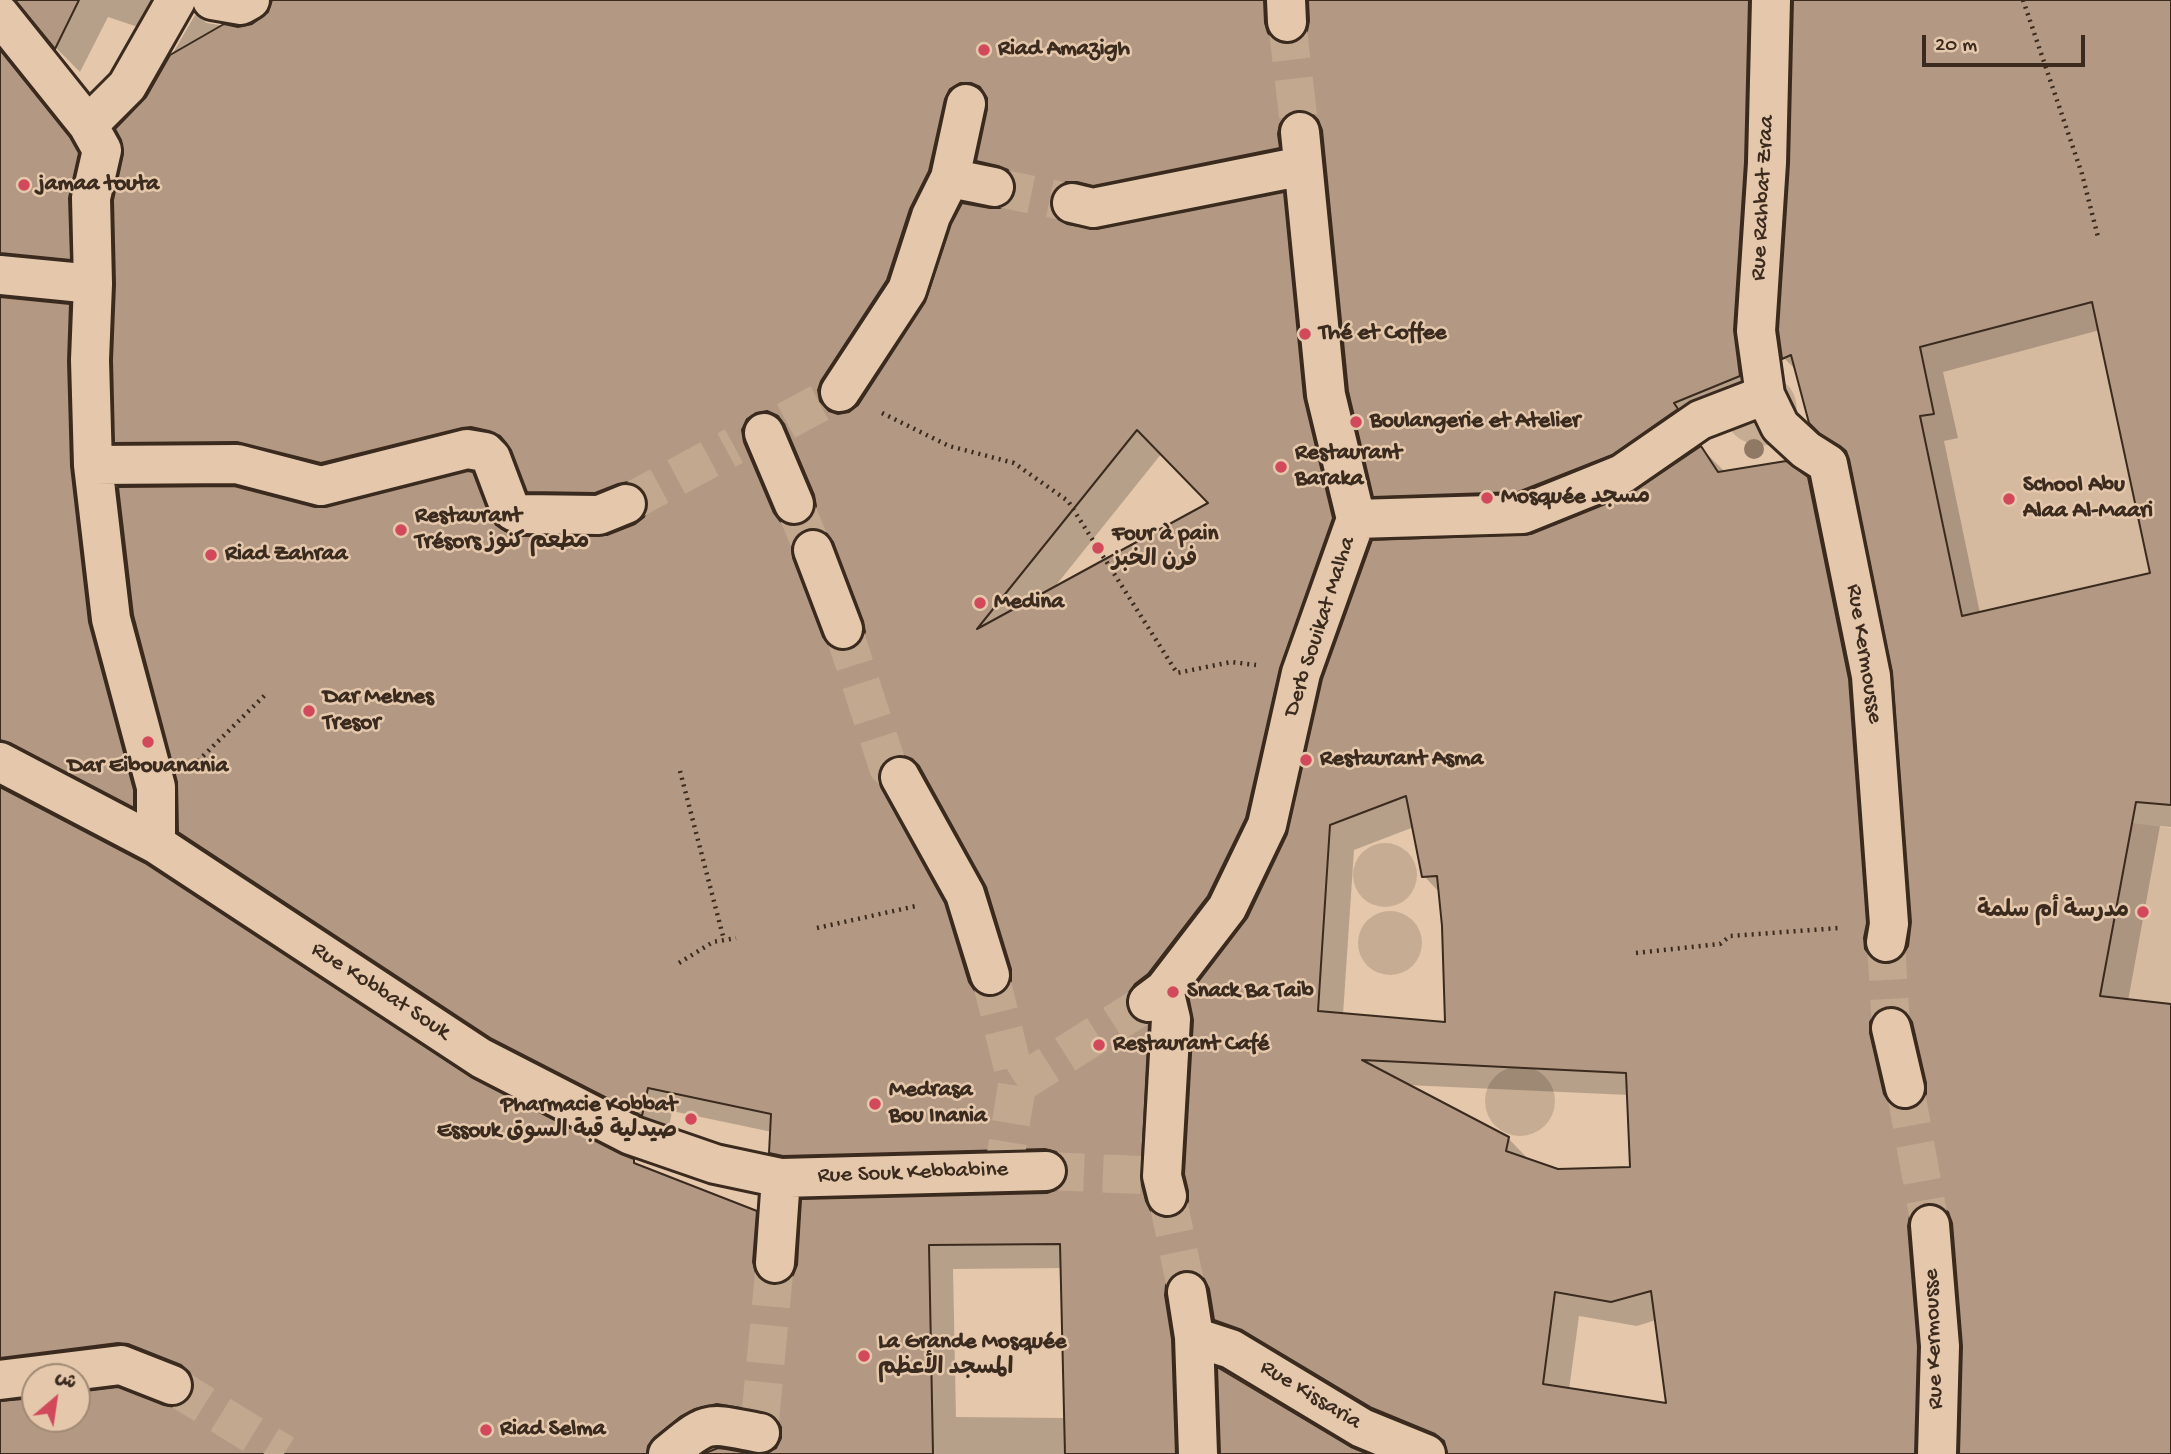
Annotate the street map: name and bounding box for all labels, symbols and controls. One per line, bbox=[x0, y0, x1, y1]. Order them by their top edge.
scale bar bbox=[1926, 21, 2089, 65]
text: 20 m bbox=[1935, 34, 1977, 59]
place label: Riad Amazigh bbox=[998, 36, 1130, 64]
marker: Riad Amazigh bbox=[976, 42, 992, 58]
street label: Rue Rahbat Zraa bbox=[1746, 115, 1782, 281]
place label: jamaa touta bbox=[38, 171, 159, 199]
marker: jamaa touta bbox=[16, 177, 32, 193]
place label: Thé et Coffee bbox=[1319, 320, 1446, 348]
marker: Thé et Coffee bbox=[1297, 326, 1313, 342]
place label: Boulangerie et Atelier bbox=[1370, 408, 1580, 436]
marker: Boulangerie et Atelier bbox=[1348, 414, 1364, 430]
place label: Restaurant Baraka bbox=[1295, 440, 1402, 494]
marker: Restaurant Baraka bbox=[1273, 459, 1289, 475]
place label: School Abu Alaa Al-Maari bbox=[2023, 472, 2153, 526]
place label: Mosquée مسجد bbox=[1501, 484, 1650, 512]
marker: Mosquée مسجد bbox=[1479, 490, 1495, 506]
marker: School Abu Alaa Al-Maari bbox=[2001, 491, 2017, 507]
place label: Restaurant Trésors مطعم كنوز bbox=[415, 503, 589, 557]
place label: Four à pain فرن الخبز bbox=[1112, 521, 1218, 575]
marker: Restaurant Trésors مطعم كنوز bbox=[393, 522, 409, 538]
street label: Derb Souikat Malha bbox=[1279, 533, 1363, 721]
marker: Four à pain فرن الخبز bbox=[1090, 540, 1106, 556]
place label: Riad Zahraa bbox=[225, 541, 347, 569]
marker: Riad Zahraa bbox=[203, 547, 219, 563]
street label: Rue Kermousse bbox=[1838, 582, 1888, 726]
place label: Medina bbox=[994, 589, 1064, 617]
marker: Medina bbox=[972, 595, 988, 611]
place label: Dar Meknes Tresor bbox=[323, 684, 434, 738]
marker: Dar Meknes Tresor bbox=[301, 703, 317, 719]
marker: Dar Eibouanania bbox=[140, 734, 156, 750]
place label: Restaurant Asma bbox=[1320, 746, 1483, 774]
marker: Restaurant Asma bbox=[1298, 752, 1314, 768]
place label: Dar Eibouanania bbox=[68, 753, 228, 781]
place label: مدرسة أم سلمة bbox=[1977, 898, 2129, 926]
marker: مدرسة أم سلمة bbox=[2135, 904, 2151, 920]
street label: Rue Kobbat Souk bbox=[305, 937, 455, 1047]
place label: Snack Ba Taib bbox=[1187, 978, 1314, 1006]
marker: Snack Ba Taib bbox=[1165, 984, 1181, 1000]
place label: Restaurant Café bbox=[1113, 1031, 1269, 1059]
marker: Restaurant Café bbox=[1091, 1037, 1107, 1053]
place label: Medrasa Bou Inania bbox=[889, 1077, 987, 1131]
place label: Pharmacie Kobbat Essouk صيدلية قبة السوق bbox=[437, 1092, 677, 1146]
marker: Medrasa Bou Inania bbox=[867, 1096, 883, 1112]
marker: Pharmacie Kobbat Essouk صيدلية قبة السوق bbox=[683, 1111, 699, 1127]
street label: Rue Souk Kebbabine bbox=[817, 1157, 1009, 1191]
street label: Rue Kermousse bbox=[1919, 1268, 1951, 1410]
place label: La Grande Mosquée المسجد الأعظم bbox=[878, 1329, 1066, 1383]
marker: La Grande Mosquée المسجد الأعظم bbox=[856, 1348, 872, 1364]
street label: Rue Kissaria bbox=[1254, 1355, 1366, 1437]
north arrow bbox=[21, 1363, 91, 1433]
text: ش bbox=[51, 1366, 80, 1396]
place label: Riad Selma bbox=[500, 1416, 605, 1444]
marker: Riad Selma bbox=[478, 1422, 494, 1438]

